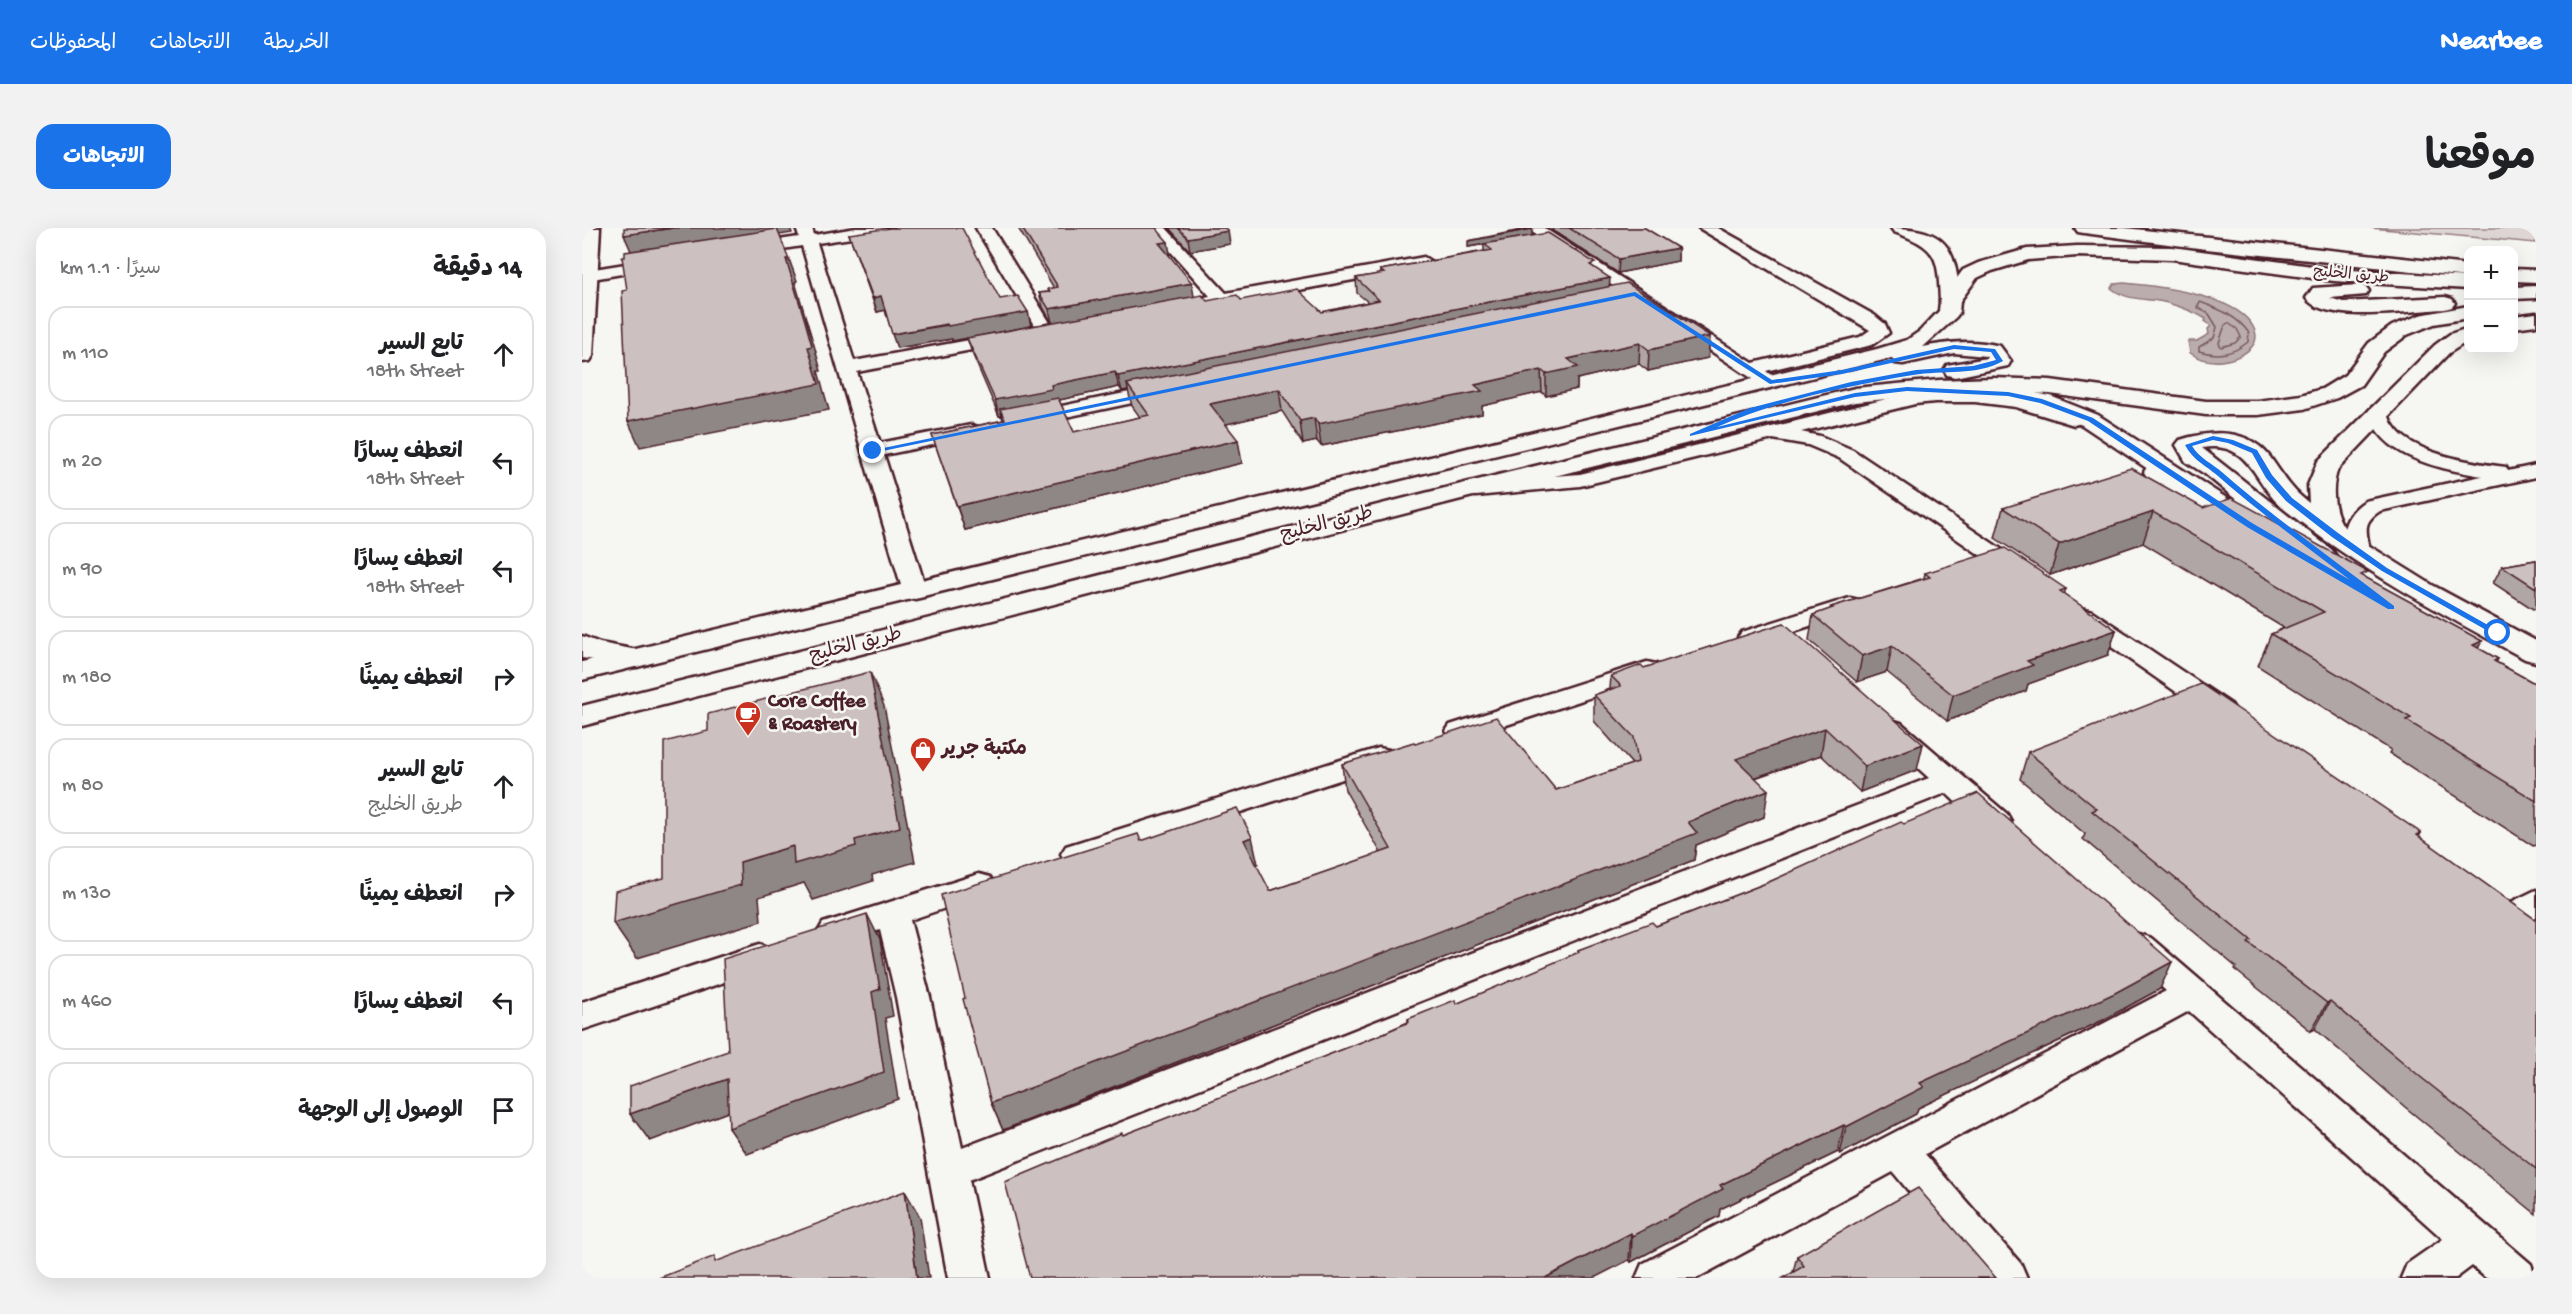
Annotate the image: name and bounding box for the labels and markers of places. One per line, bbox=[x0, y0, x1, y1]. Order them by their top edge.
place label: Core Coffee & Roastery bbox=[767, 691, 866, 737]
cafe icon: Core Coffee & Roastery bbox=[733, 699, 763, 737]
shop icon: مكتبة جرير bbox=[908, 735, 938, 773]
place label: مكتبة جرير bbox=[940, 738, 1027, 762]

